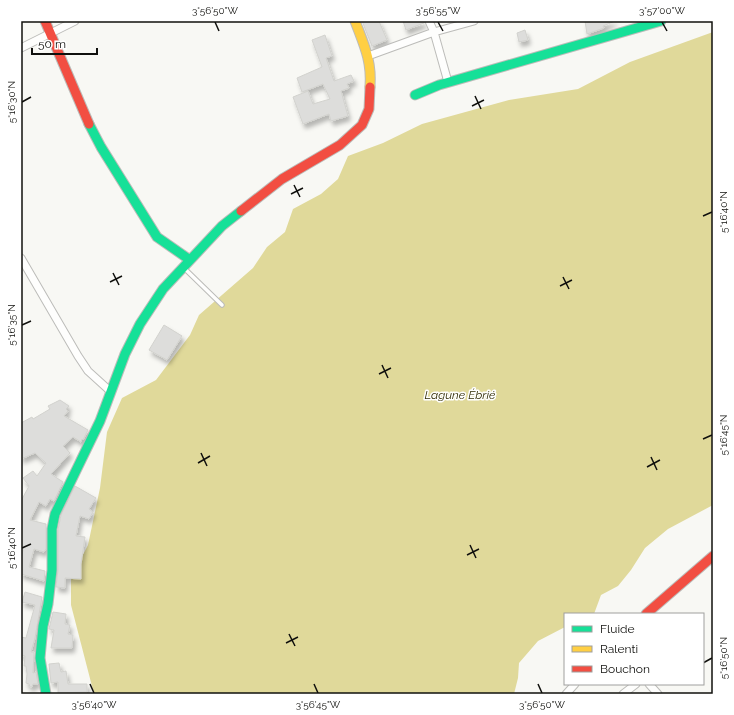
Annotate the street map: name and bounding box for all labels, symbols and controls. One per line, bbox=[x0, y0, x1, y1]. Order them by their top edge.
text: 3°56'50"W bbox=[192, 5, 238, 16]
text: 3°56'55"W bbox=[415, 5, 461, 16]
text: 3°57'00"W bbox=[639, 5, 685, 16]
scale bar bbox=[32, 30, 97, 56]
text: 50 m bbox=[38, 37, 66, 51]
text: 5°16'30"N bbox=[6, 81, 17, 123]
text: 5°16'40"N bbox=[718, 191, 729, 233]
text: 5°16'35"N bbox=[6, 304, 17, 346]
water label: Lagune Ébrié bbox=[425, 388, 496, 402]
text: 5°16'45"N bbox=[718, 414, 729, 456]
text: 5°16'40"N bbox=[6, 527, 17, 569]
legend bbox=[564, 613, 704, 685]
text: Fluide bbox=[600, 622, 635, 636]
text: 5°16'50"N bbox=[718, 637, 729, 679]
text: Ralenti bbox=[600, 642, 638, 656]
text: Bouchon bbox=[600, 662, 650, 676]
text: 3°56'40"W bbox=[71, 699, 117, 710]
text: 3°56'45"W bbox=[296, 699, 341, 710]
text: 3°56'50"W bbox=[519, 699, 565, 710]

